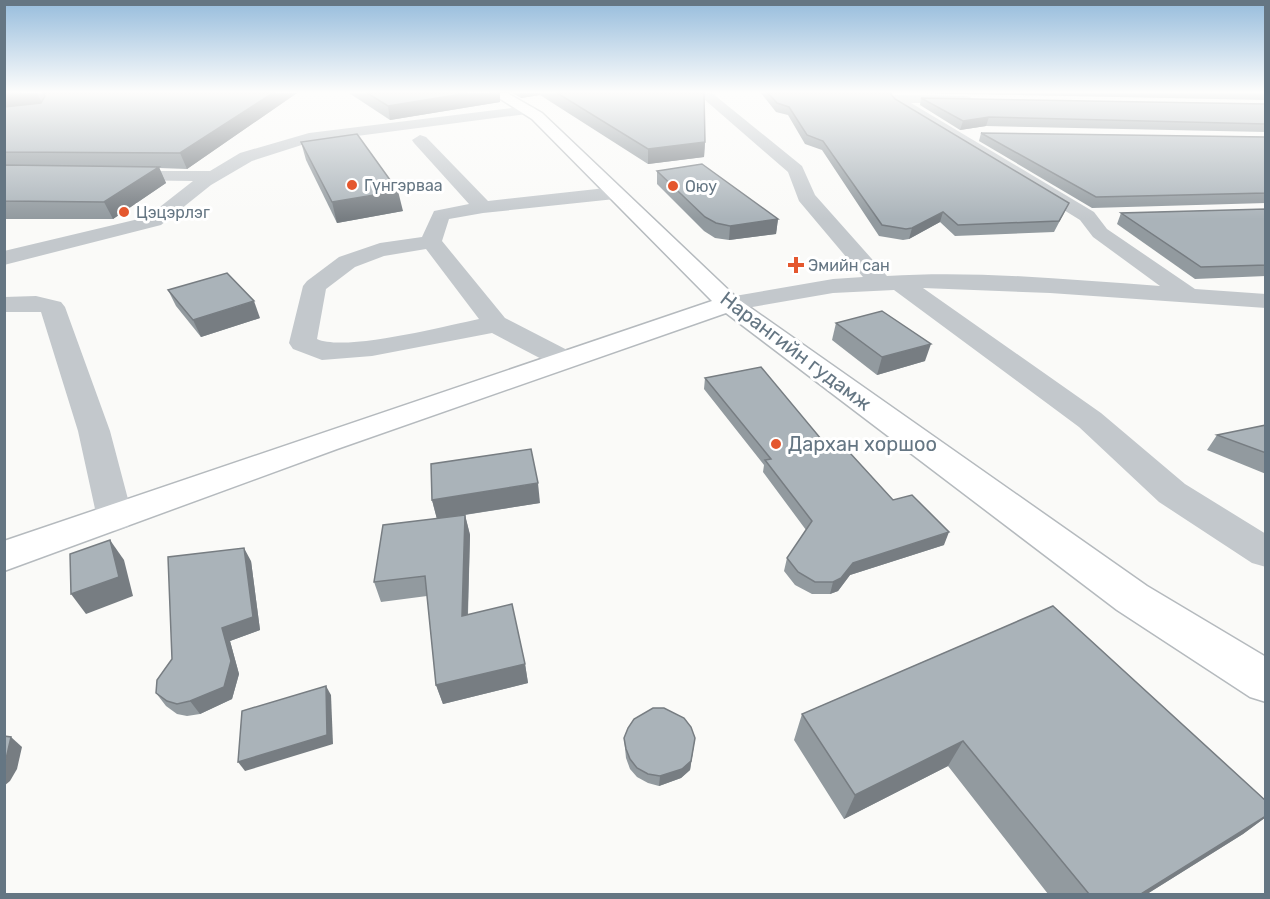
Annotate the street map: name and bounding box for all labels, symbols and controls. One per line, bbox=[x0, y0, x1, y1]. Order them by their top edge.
place label: Гүнгэрваа bbox=[364, 176, 443, 195]
place label: Оюу bbox=[685, 177, 717, 196]
marker: Гүнгэрваа bbox=[345, 178, 359, 192]
marker: Оюу bbox=[666, 179, 680, 193]
place label: Цэцэрлэг bbox=[136, 203, 210, 222]
marker: Цэцэрлэг bbox=[117, 205, 131, 219]
place label: Эмийн сан bbox=[808, 256, 890, 275]
marker: Эмийн сан bbox=[789, 258, 803, 272]
street label: Нарангийн гудамж bbox=[716, 286, 876, 416]
place label: Дархан хоршоо bbox=[788, 432, 937, 456]
marker: Дархан хоршоо bbox=[769, 437, 783, 451]

